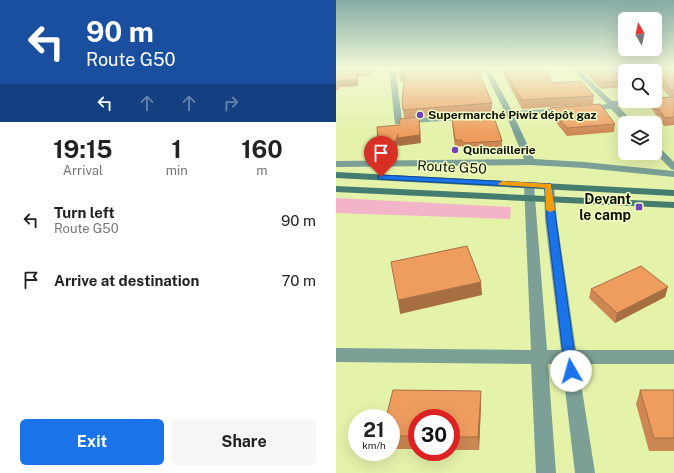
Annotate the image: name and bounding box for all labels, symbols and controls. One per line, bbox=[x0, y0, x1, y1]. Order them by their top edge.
north arrow bbox=[618, 12, 662, 56]
map controls bbox=[618, 12, 662, 160]
text: 90 m bbox=[86, 15, 154, 48]
icon: left bbox=[20, 16, 72, 68]
text: Route G50 bbox=[86, 49, 175, 70]
button: search bbox=[618, 64, 662, 108]
icon: left bbox=[94, 92, 116, 114]
icon: ahead bbox=[136, 92, 158, 114]
icon: ahead bbox=[178, 92, 200, 114]
icon: right bbox=[220, 92, 242, 114]
place label: Supermarché Piwiz dépôt gaz bbox=[428, 108, 597, 122]
marker: Supermarché Piwiz dépôt gaz bbox=[415, 110, 425, 120]
button: layers bbox=[618, 116, 662, 160]
text: 19:15 bbox=[53, 135, 112, 163]
text: 1 bbox=[172, 135, 182, 163]
text: 160 bbox=[241, 135, 283, 163]
pin bbox=[364, 136, 398, 177]
icon: arrive bbox=[370, 142, 392, 164]
place label: Quincaillerie bbox=[463, 143, 536, 157]
marker: Quincaillerie bbox=[450, 145, 460, 155]
street label: Route G50 bbox=[417, 157, 487, 177]
text: Arrival bbox=[63, 163, 103, 178]
text: min bbox=[166, 163, 188, 178]
text: m bbox=[256, 163, 268, 178]
place label: Devant le camp bbox=[579, 191, 631, 223]
marker: Devant le camp bbox=[634, 202, 644, 212]
text: Turn left bbox=[54, 204, 115, 221]
icon: left bbox=[20, 209, 42, 231]
text: 90 m bbox=[281, 212, 316, 229]
text: Route G50 bbox=[54, 221, 119, 236]
icon: arrive bbox=[20, 269, 42, 291]
text: Arrive at destination bbox=[54, 272, 199, 289]
text: 70 m bbox=[281, 272, 316, 289]
position arrow bbox=[550, 350, 592, 392]
speed limit sign: 30 bbox=[408, 409, 460, 461]
text: 21 bbox=[363, 418, 385, 442]
button: Exit bbox=[20, 419, 164, 465]
button: Share bbox=[172, 419, 316, 465]
text: km/h bbox=[362, 439, 386, 451]

